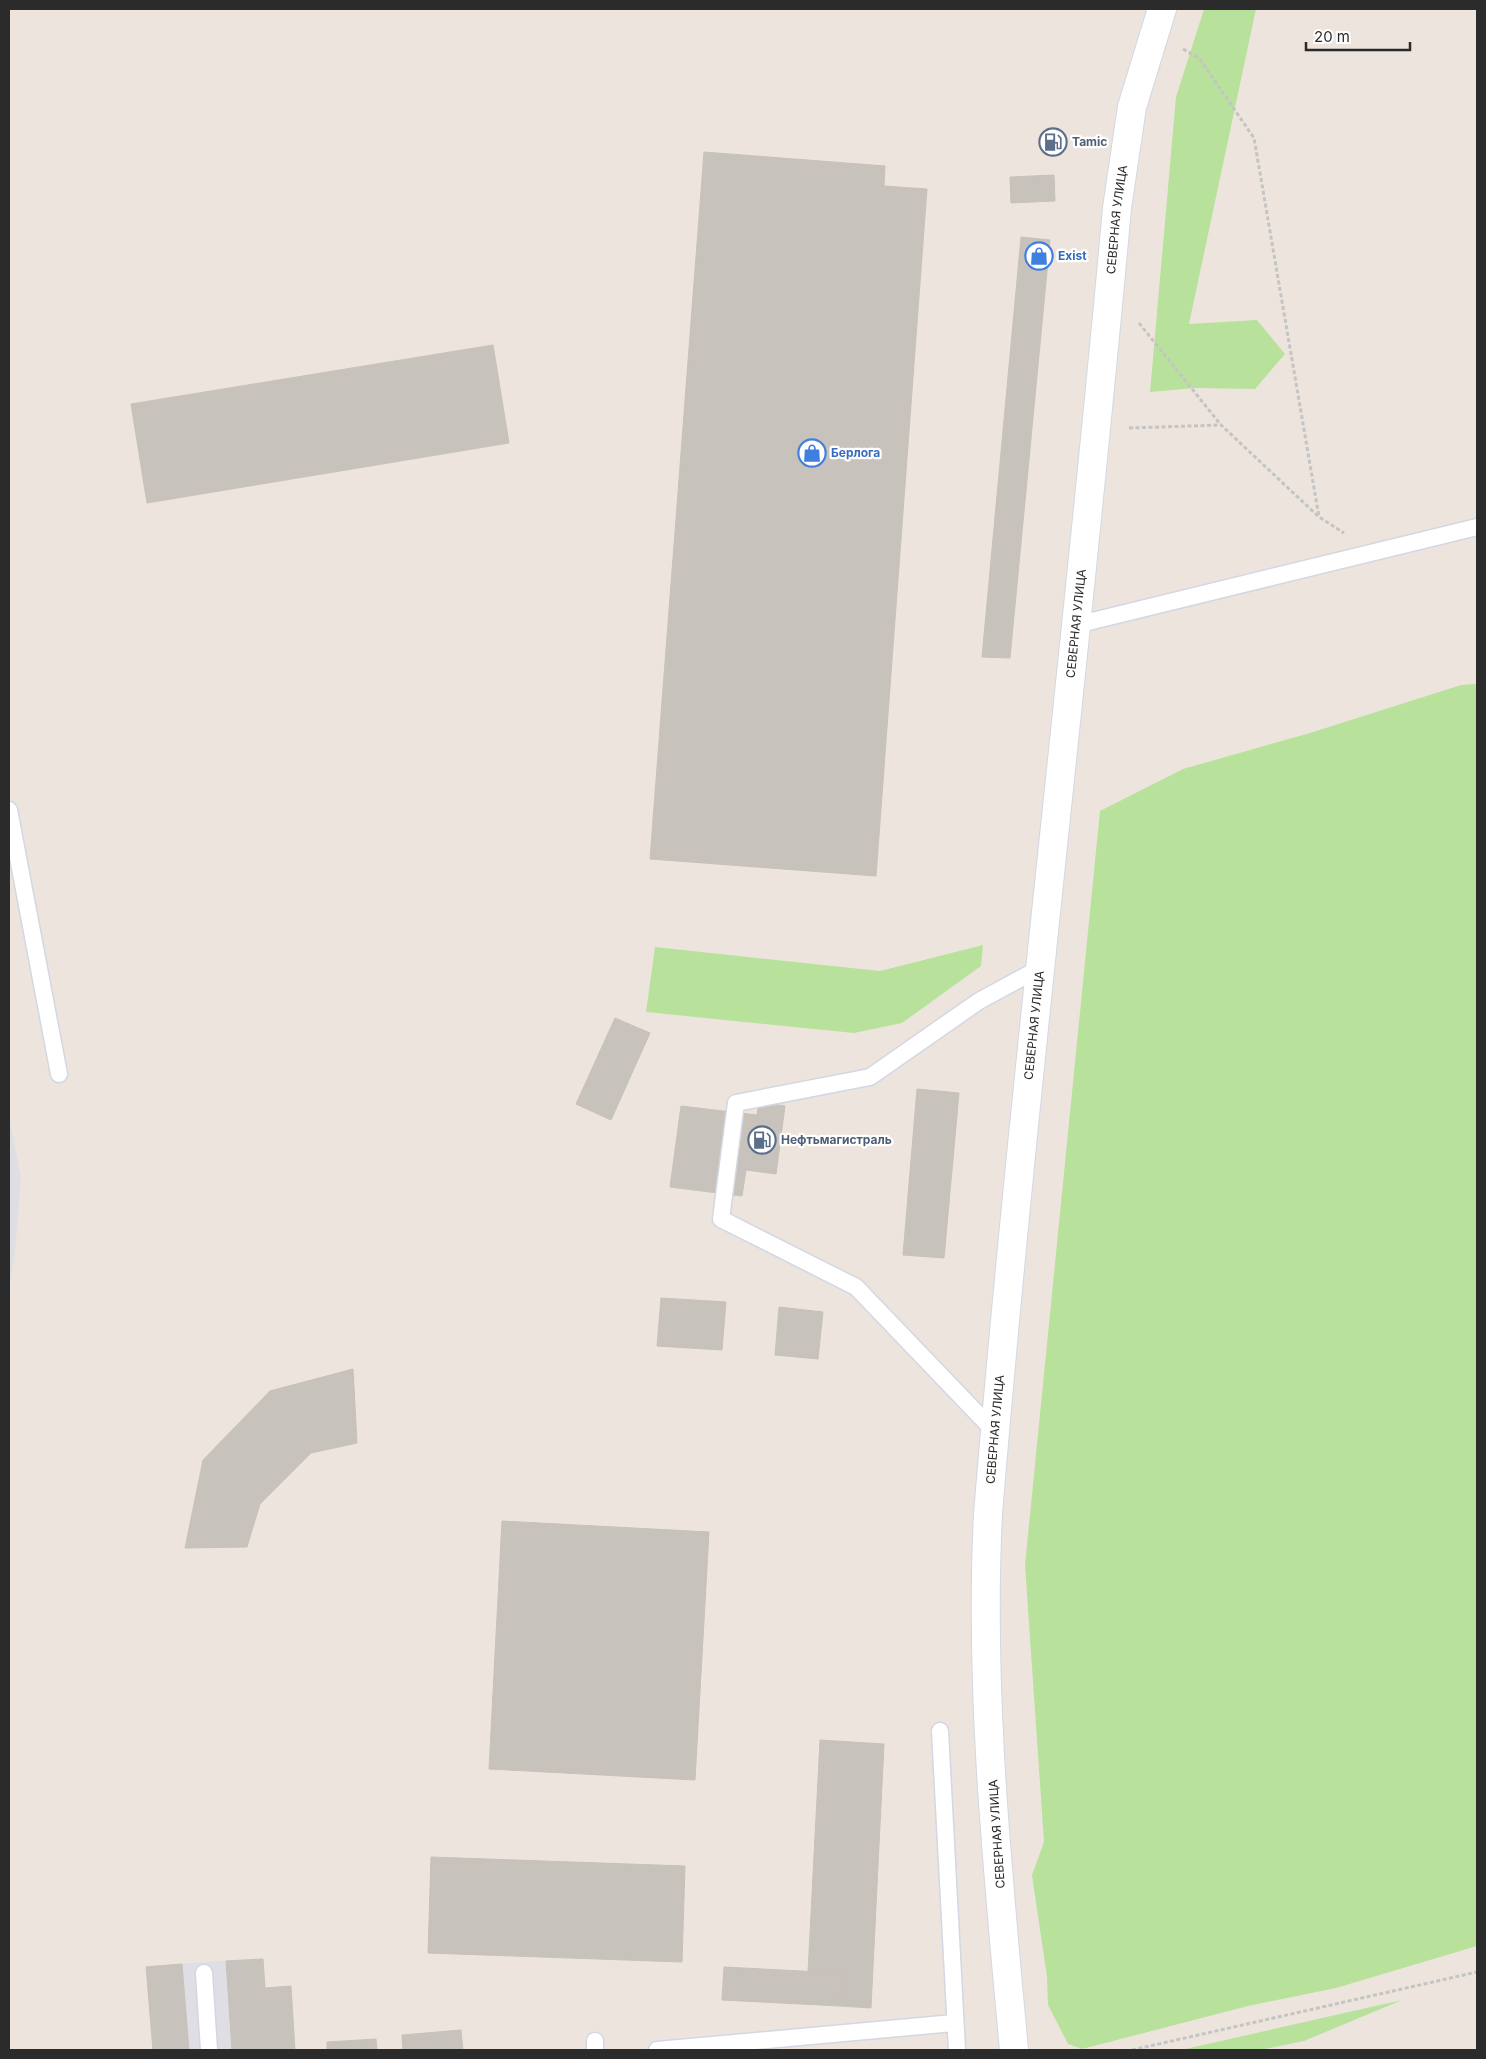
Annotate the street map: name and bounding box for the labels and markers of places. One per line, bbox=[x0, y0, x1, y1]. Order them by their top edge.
fuel station icon: Tamic bbox=[1038, 127, 1068, 157]
place label: Tamic bbox=[1072, 134, 1107, 149]
shop icon: Exist bbox=[1024, 241, 1054, 271]
place label: Exist bbox=[1058, 248, 1087, 263]
shop icon: Берлога bbox=[797, 438, 827, 468]
place label: Берлога bbox=[831, 445, 880, 460]
fuel station icon: Нефтьмагистраль bbox=[747, 1125, 777, 1155]
place label: Нефтьмагистраль bbox=[781, 1132, 892, 1147]

